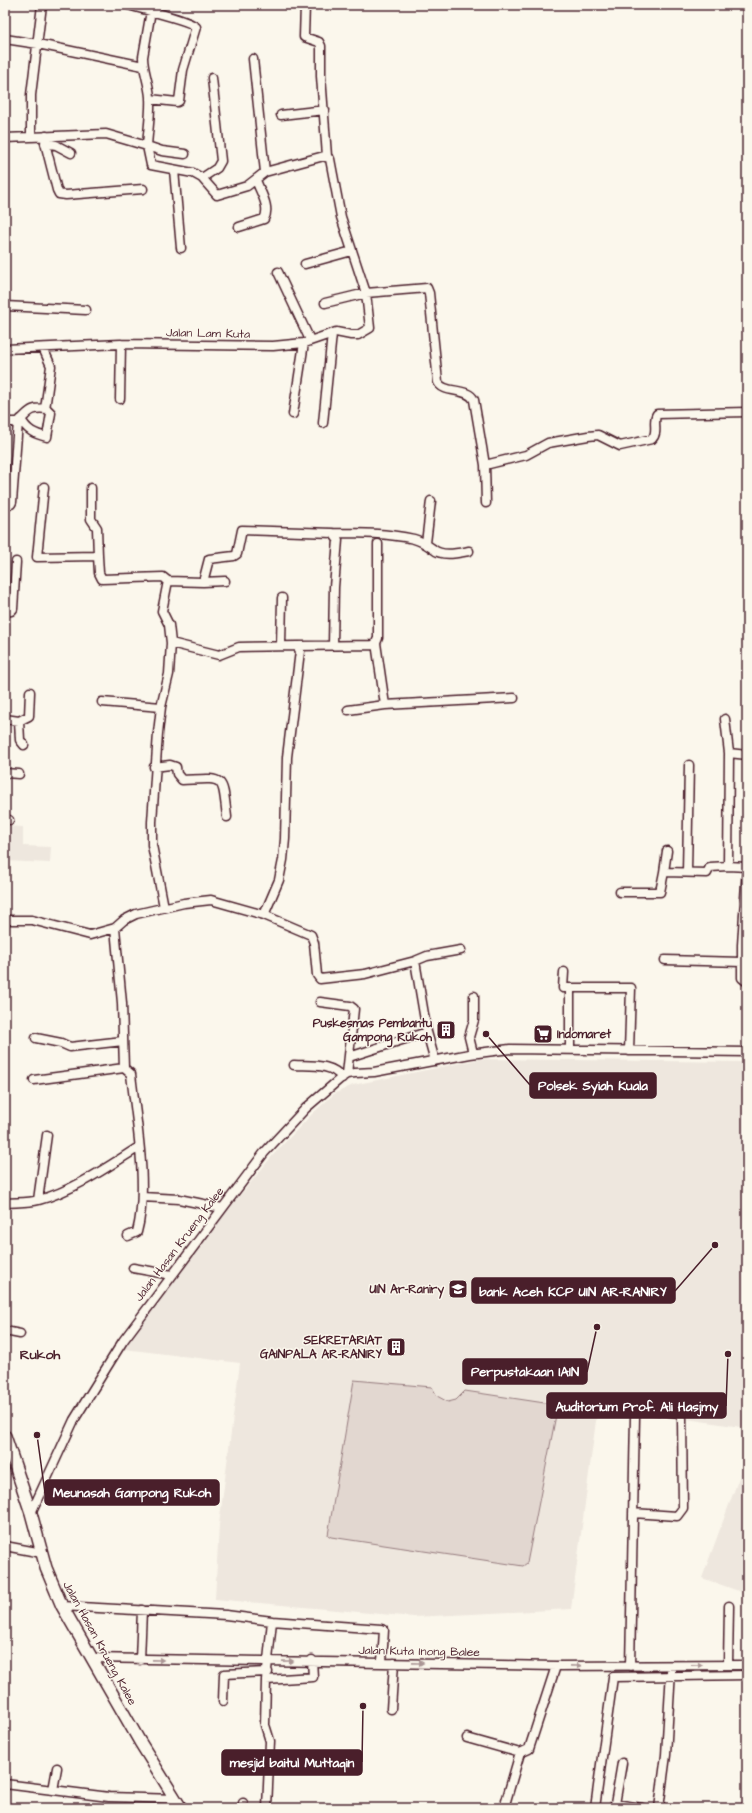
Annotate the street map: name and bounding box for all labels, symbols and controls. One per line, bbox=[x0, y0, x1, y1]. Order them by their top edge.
street label: Jalan Lam Kuta bbox=[166, 324, 250, 343]
place label: Puskesmas Pembantu Gampong Rukoh bbox=[313, 1015, 433, 1048]
building icon: Puskesmas Pembantu Gampong Rukoh bbox=[435, 1019, 457, 1041]
supermarket icon: Indomaret bbox=[532, 1023, 554, 1045]
place label: Indomaret bbox=[557, 1026, 611, 1043]
callout: Polsek Syiah Kuala bbox=[530, 1073, 656, 1098]
text: Polsek Syiah Kuala bbox=[538, 1077, 648, 1096]
street label: Jalan Hasan Krueng Kalee bbox=[131, 1183, 229, 1306]
school or university icon: UIN Ar-Raniry bbox=[447, 1278, 469, 1300]
callout: bank Aceh KCP UIN AR-RANIRY bbox=[472, 1278, 675, 1303]
place label: UIN Ar-Raniry bbox=[368, 1281, 444, 1299]
text: bank Aceh KCP UIN AR-RANIRY bbox=[479, 1283, 668, 1301]
place label: SEKRETARIAT GAINPALA AR-RANIRY bbox=[260, 1332, 383, 1363]
building icon: SEKRETARIAT GAINPALA AR-RANIRY bbox=[385, 1336, 407, 1358]
district label: Rukoh bbox=[20, 1345, 61, 1365]
callout: Perpustakaan IAIN bbox=[463, 1359, 587, 1384]
text: Perpustakaan IAIN bbox=[471, 1363, 579, 1382]
callout: Auditorium Prof. Ali Hasjmy bbox=[547, 1393, 726, 1418]
text: Auditorium Prof. Ali Hasjmy bbox=[556, 1398, 719, 1417]
callout: Meunasah Gampong Rukoh bbox=[45, 1480, 219, 1505]
text: Meunasah Gampong Rukoh bbox=[53, 1484, 212, 1504]
street label: Jalan Hasan Krueng Kalee bbox=[57, 1578, 141, 1709]
street label: Jalan Kuta Inong Balee bbox=[358, 1642, 480, 1662]
one-way arrow bbox=[152, 1657, 165, 1663]
one-way arrow bbox=[282, 1658, 295, 1664]
one-way arrow bbox=[412, 1660, 425, 1666]
one-way arrow bbox=[691, 1662, 704, 1668]
one-way arrow bbox=[570, 1663, 583, 1669]
callout: mesjid baitul Muttaqin bbox=[222, 1750, 362, 1775]
text: mesjid baitul Muttaqin bbox=[230, 1754, 355, 1773]

